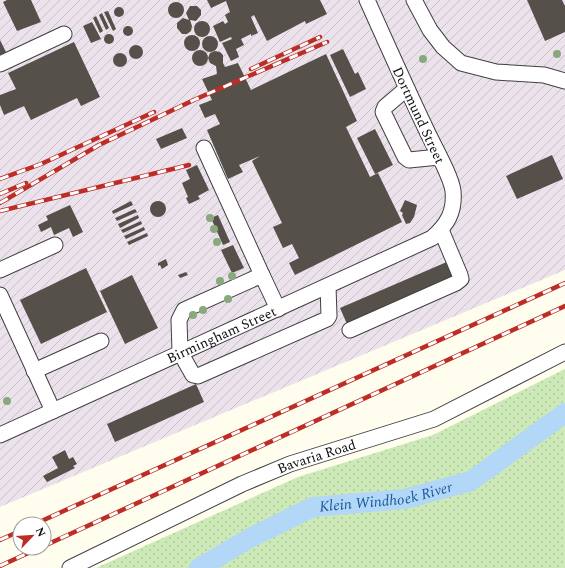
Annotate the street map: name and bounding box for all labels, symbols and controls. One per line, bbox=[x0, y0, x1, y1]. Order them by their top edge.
street label: Dortmund Street bbox=[387, 63, 450, 167]
street label: Birmingham Street bbox=[163, 301, 280, 369]
street label: Bavaria Road bbox=[274, 434, 359, 479]
water label: Klein Windhoek River bbox=[318, 475, 456, 518]
north arrow bbox=[12, 516, 52, 556]
text: N bbox=[31, 524, 50, 540]

